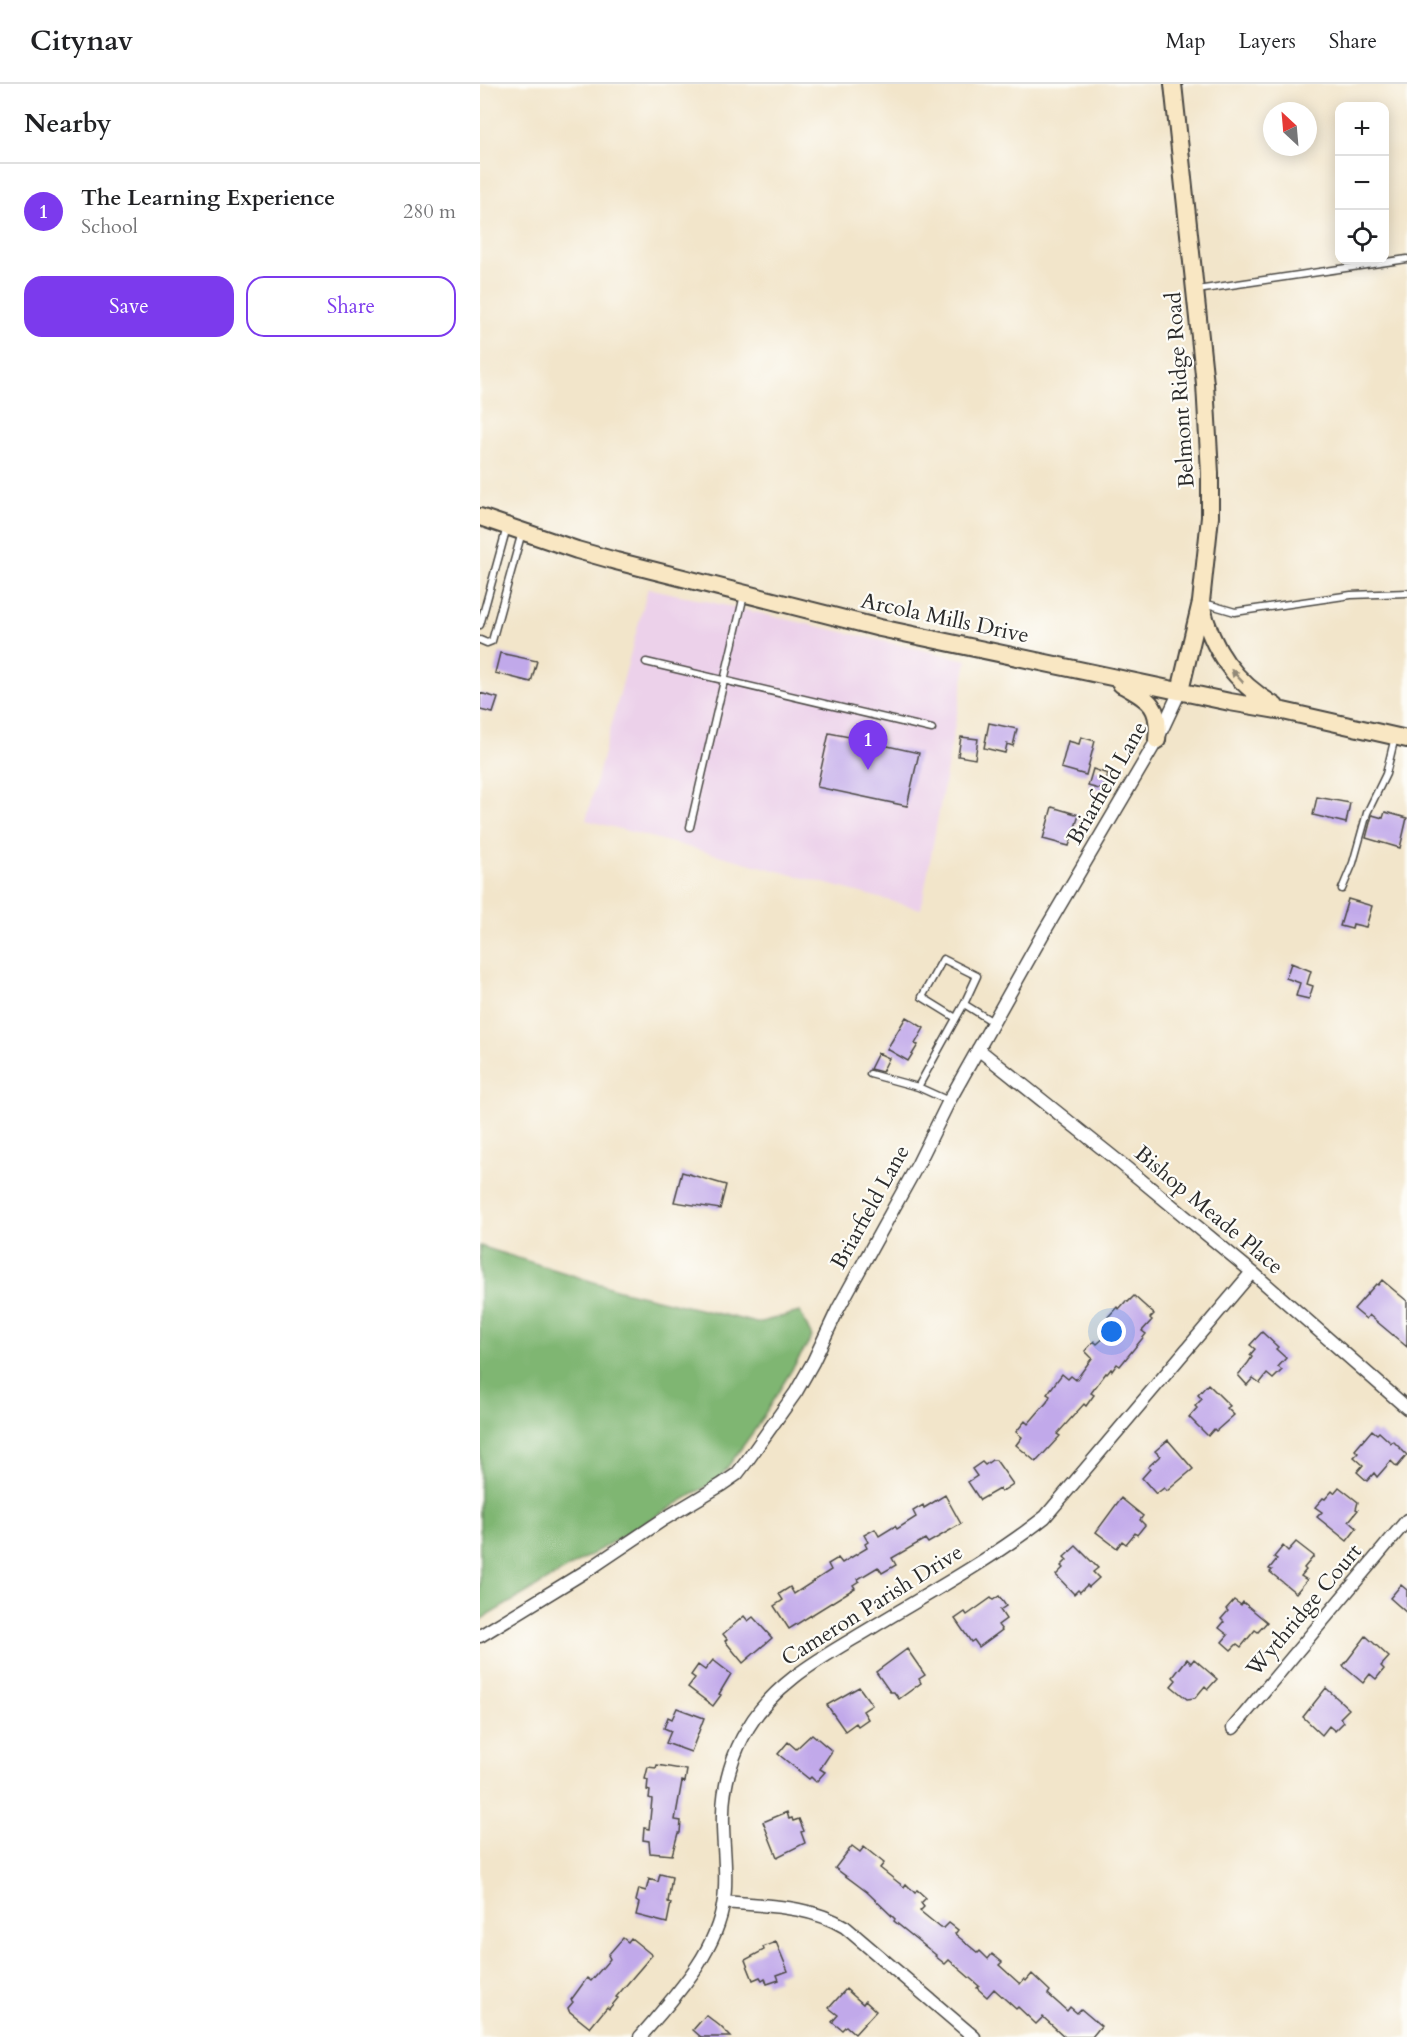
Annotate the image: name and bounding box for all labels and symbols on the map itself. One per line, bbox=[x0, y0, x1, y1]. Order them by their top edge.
north arrow bbox=[1263, 102, 1317, 156]
street label: Belmont Ridge Road bbox=[1158, 291, 1202, 489]
street label: Arcola Mills Drive bbox=[858, 586, 1032, 650]
one-way arrow bbox=[1231, 669, 1244, 684]
street label: Briarfield Lane bbox=[1060, 716, 1154, 850]
pin: 1 bbox=[848, 720, 888, 770]
street label: Bishop Meade Place bbox=[1128, 1139, 1290, 1281]
street label: Briarfield Lane bbox=[824, 1140, 916, 1274]
your location bbox=[1097, 1317, 1126, 1346]
street label: Cameron Parish Drive bbox=[776, 1537, 968, 1673]
street label: Wythridge Court bbox=[1239, 1537, 1369, 1684]

